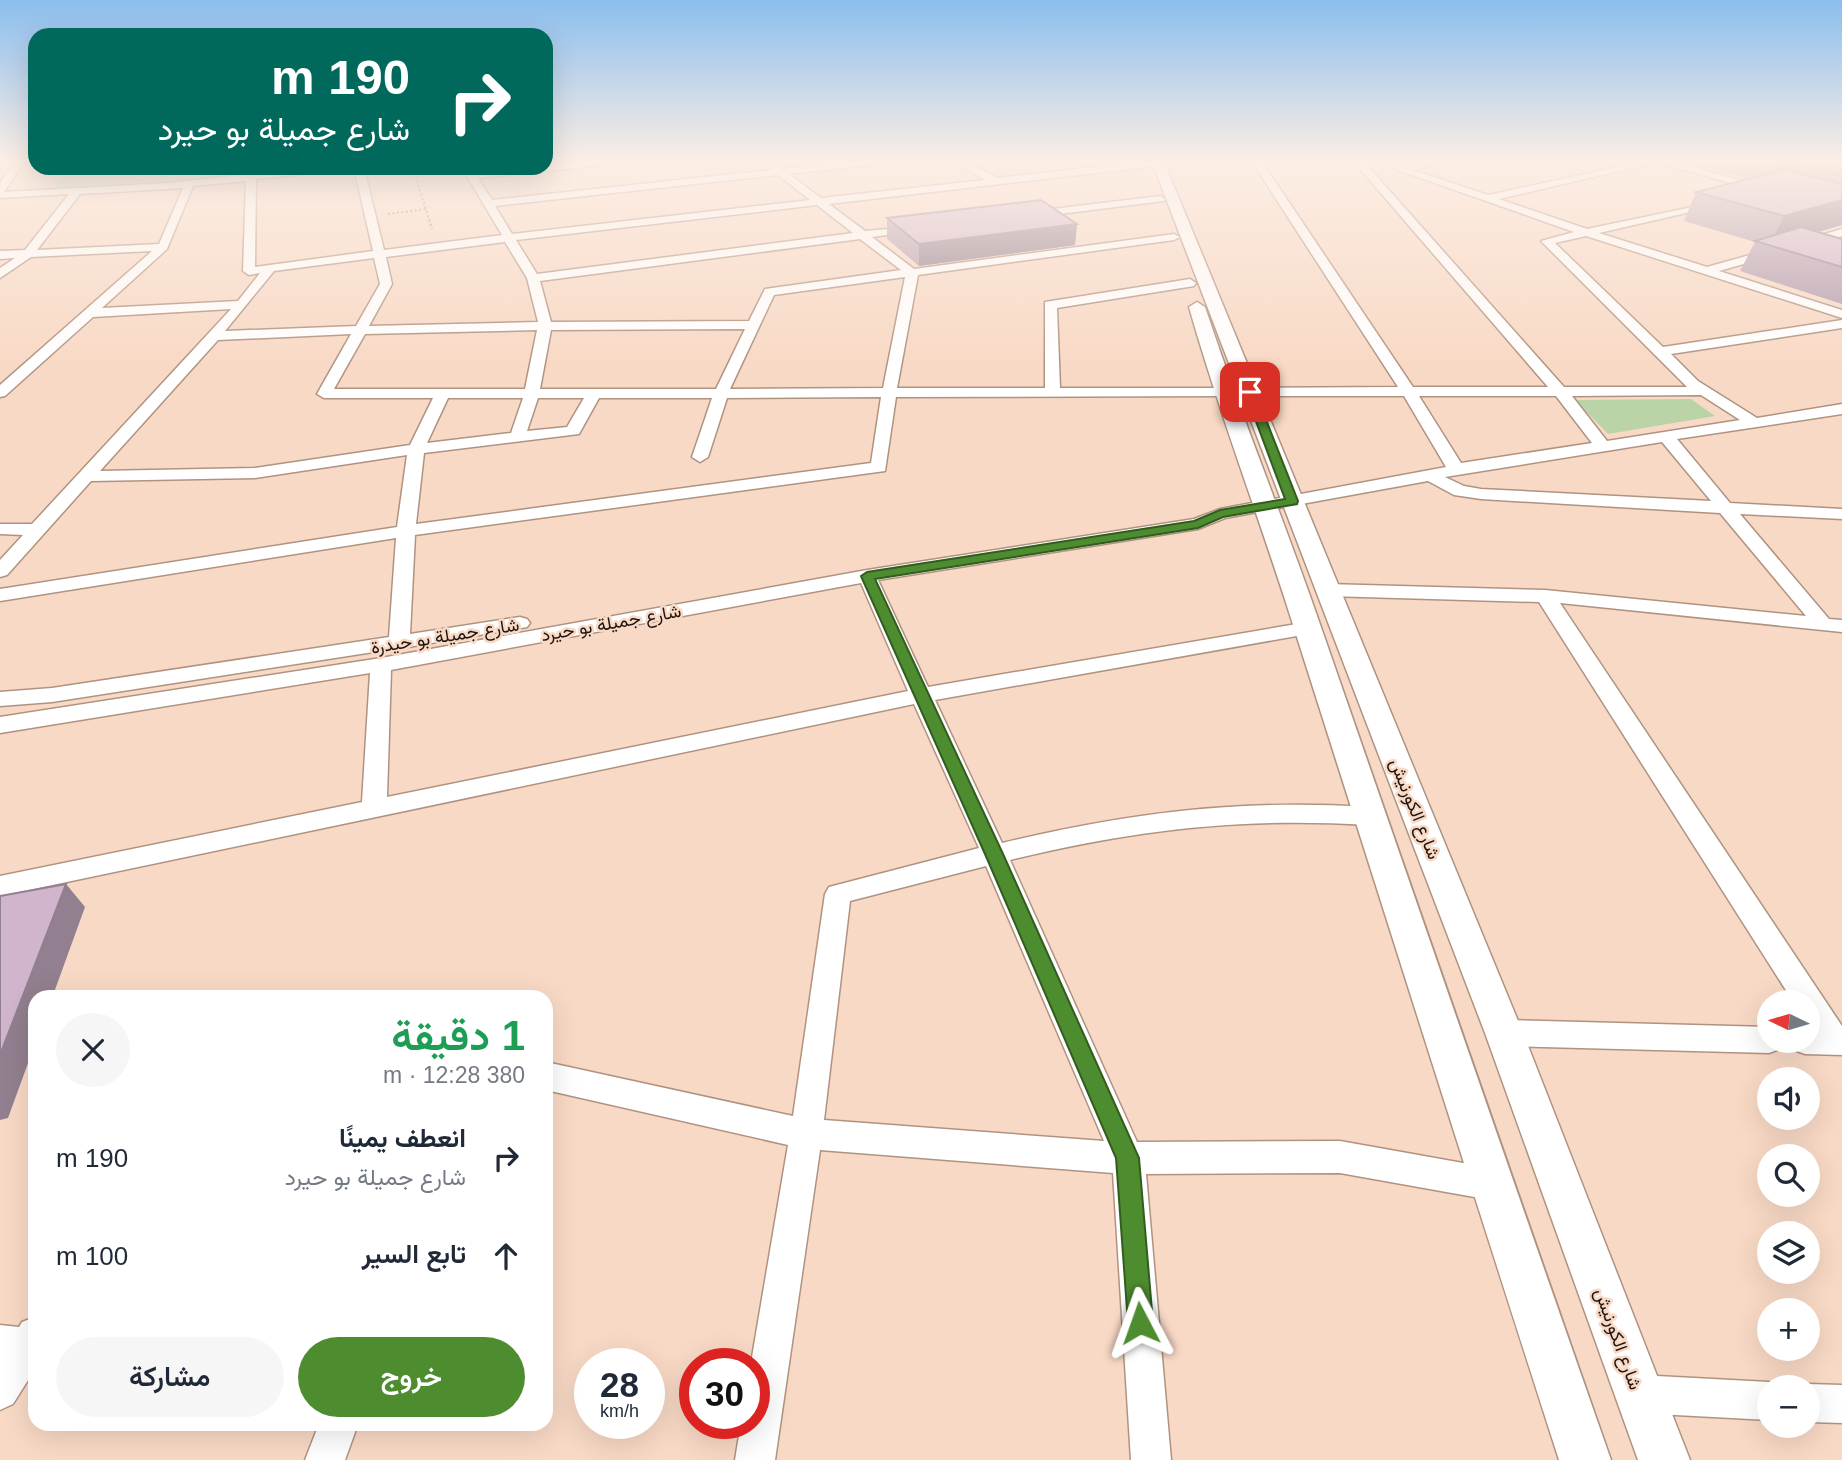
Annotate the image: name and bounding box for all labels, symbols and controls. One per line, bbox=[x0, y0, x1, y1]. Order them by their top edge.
text: 190 m bbox=[271, 50, 410, 104]
icon: right bbox=[434, 56, 525, 147]
text: شارع جميلة بو حيرد bbox=[158, 111, 410, 147]
pin bbox=[1220, 362, 1280, 422]
icon: arrive bbox=[1231, 373, 1269, 411]
street label: شارع جميلة بو حيرد bbox=[539, 601, 683, 647]
street label: شارع جميلة بو حيدرة bbox=[369, 614, 521, 660]
street label: شارع الكورنيش bbox=[1384, 756, 1444, 863]
north arrow bbox=[1757, 990, 1820, 1054]
map controls bbox=[1757, 990, 1820, 1438]
text: 1 دقيقة bbox=[391, 1012, 525, 1059]
button: close bbox=[56, 1013, 130, 1087]
text: 380 m · 12:28 bbox=[383, 1062, 525, 1088]
button: sound bbox=[1757, 1067, 1820, 1130]
text: انعطف يمينًا bbox=[339, 1123, 466, 1153]
icon: right bbox=[487, 1139, 525, 1177]
text: 190 m bbox=[56, 1143, 128, 1173]
button: search bbox=[1757, 1144, 1820, 1207]
text: شارع جميلة بو حيرد bbox=[285, 1164, 466, 1190]
button: layers bbox=[1757, 1221, 1820, 1284]
icon: ahead bbox=[487, 1237, 525, 1275]
text: تابع السير bbox=[362, 1239, 466, 1269]
text: 100 m bbox=[56, 1241, 128, 1271]
street label: شارع الكورنيش bbox=[1588, 1285, 1646, 1393]
position arrow bbox=[1103, 1286, 1177, 1360]
button: + bbox=[1757, 1298, 1820, 1361]
button: مشاركة bbox=[56, 1337, 284, 1417]
button: خروج bbox=[298, 1337, 525, 1417]
speed limit sign: 30 bbox=[679, 1348, 770, 1439]
text: 28 bbox=[600, 1365, 639, 1404]
button: − bbox=[1757, 1375, 1820, 1438]
text: km/h bbox=[600, 1401, 639, 1421]

